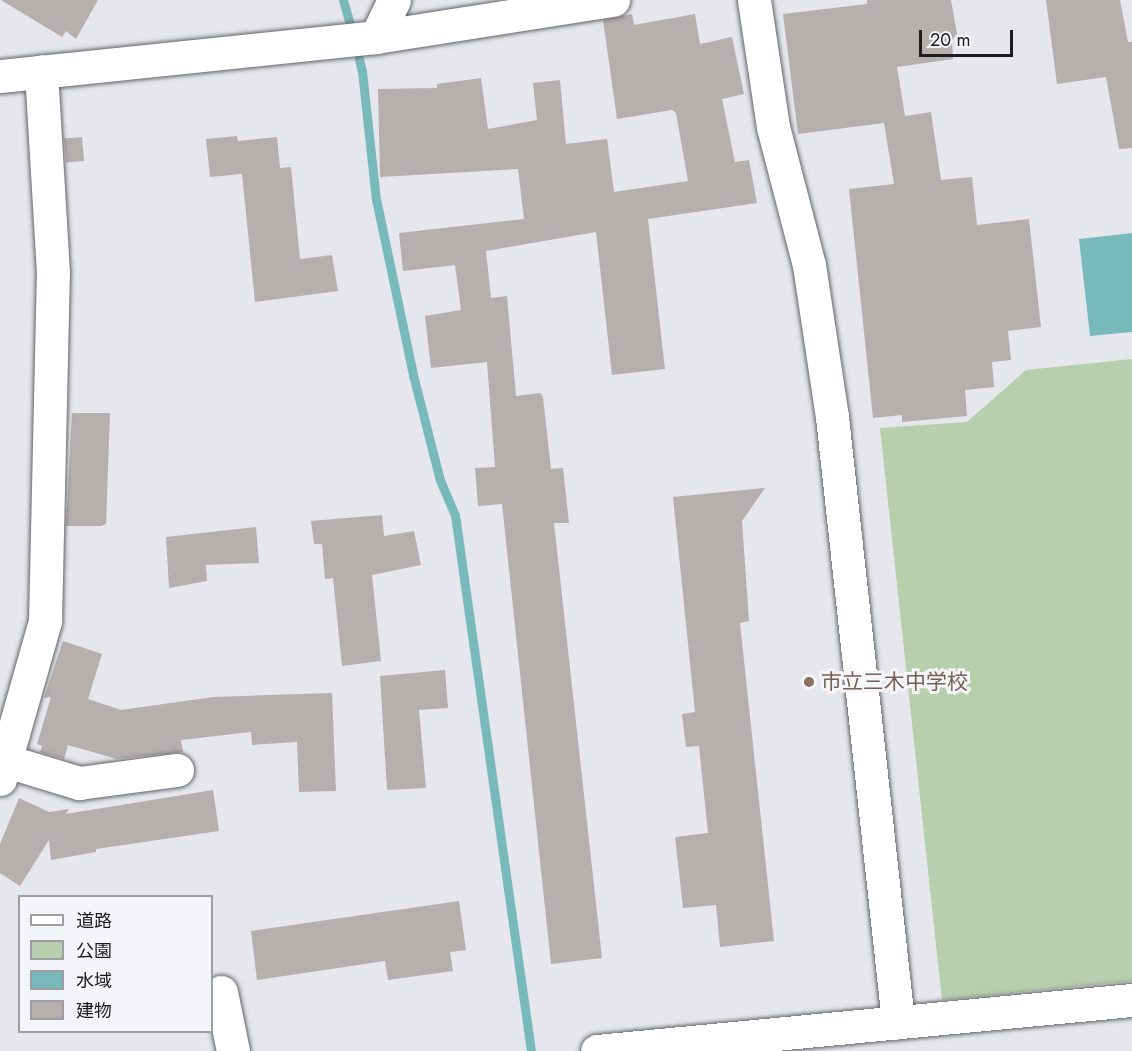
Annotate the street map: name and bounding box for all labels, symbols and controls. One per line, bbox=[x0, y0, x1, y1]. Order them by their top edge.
scale bar bbox=[922, 18, 1016, 56]
text: 20 m bbox=[930, 27, 970, 53]
place label: 市立三木中学校 bbox=[821, 669, 968, 695]
marker: 市立三木中学校 bbox=[802, 675, 816, 689]
legend bbox=[18, 895, 213, 1033]
text: 道路 bbox=[76, 908, 112, 934]
text: 公園 bbox=[76, 938, 112, 964]
text: 水域 bbox=[76, 968, 112, 994]
text: 建物 bbox=[76, 998, 112, 1024]

